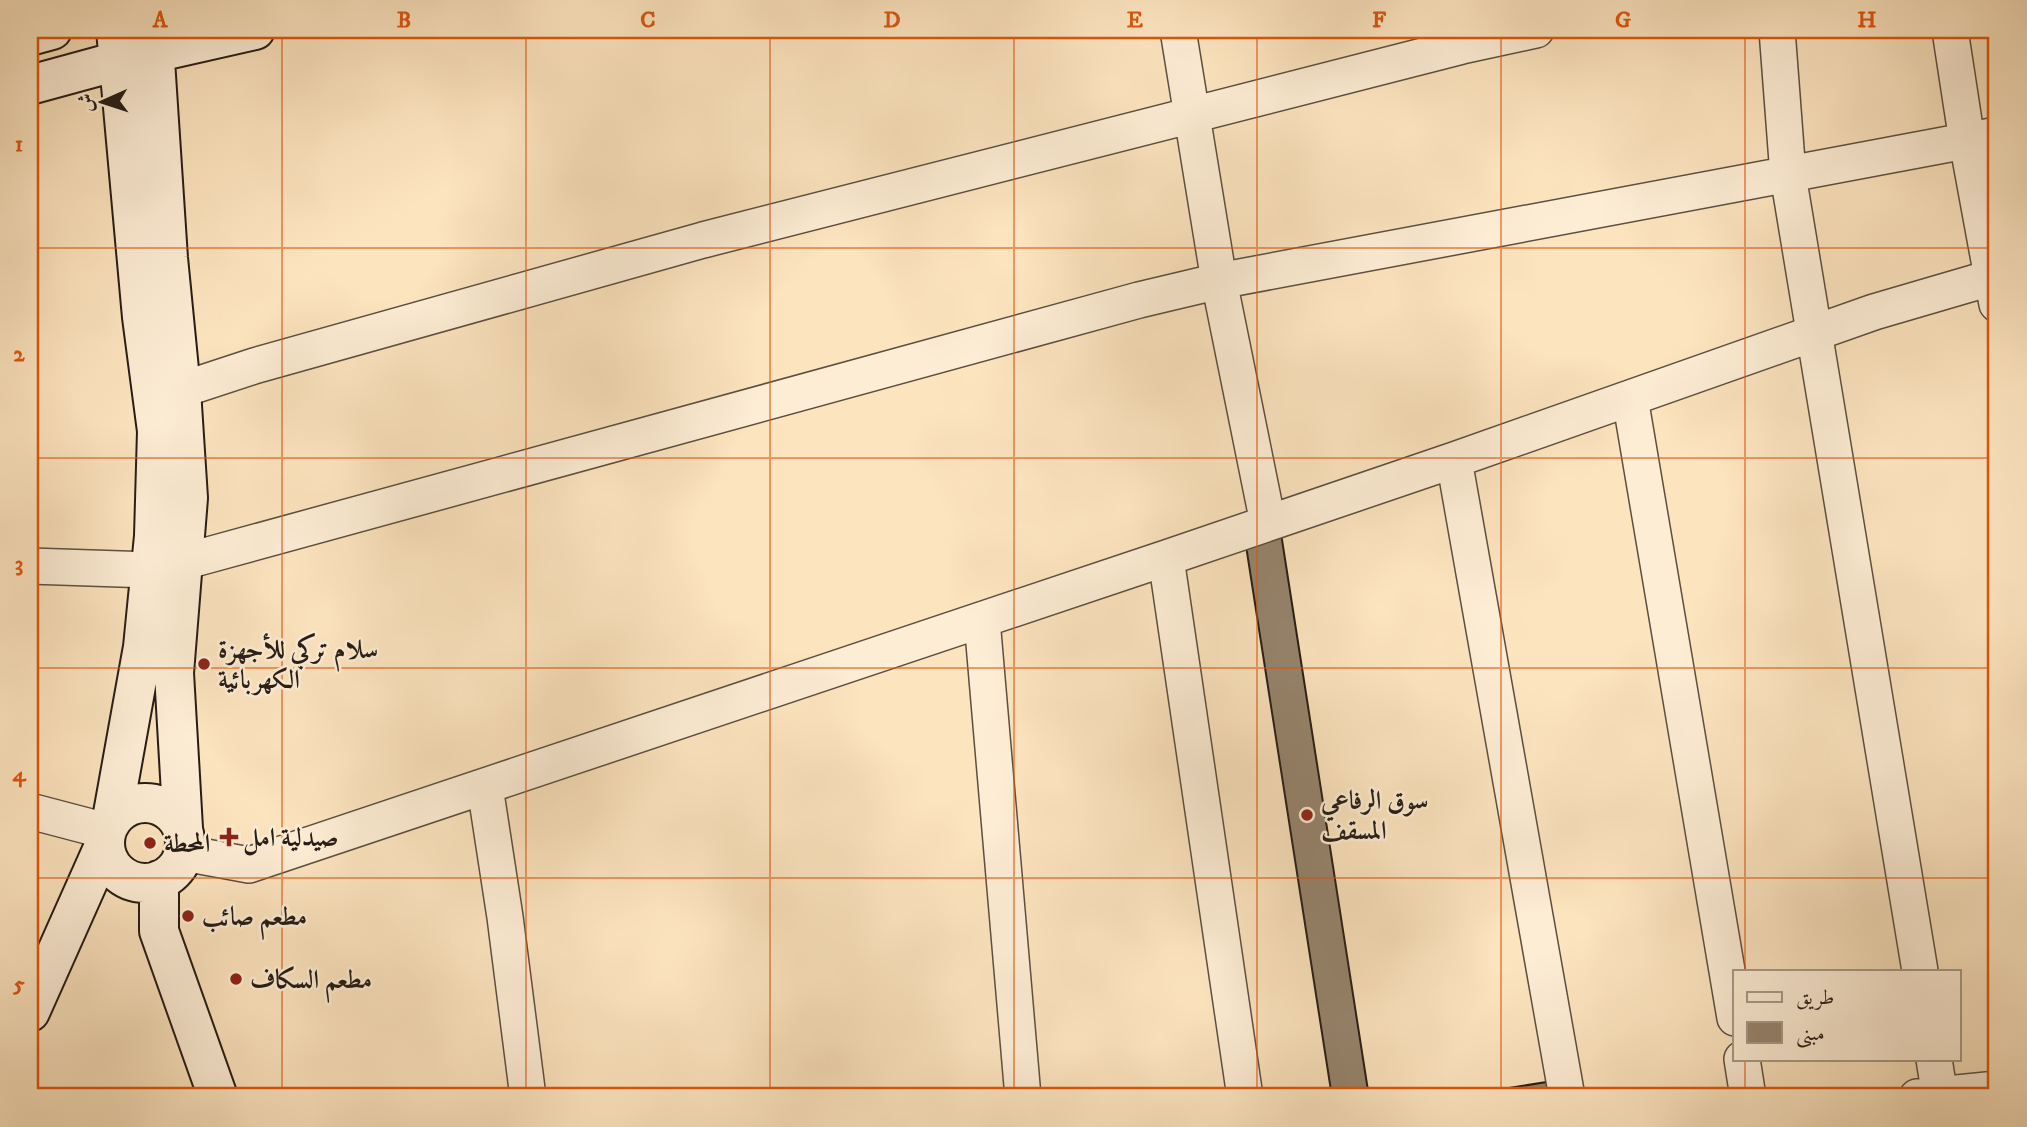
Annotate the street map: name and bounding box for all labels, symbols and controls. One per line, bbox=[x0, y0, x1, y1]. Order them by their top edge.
text: A bbox=[152, 6, 169, 35]
text: B bbox=[397, 6, 411, 35]
text: C bbox=[640, 6, 656, 35]
text: D bbox=[883, 6, 901, 35]
text: E bbox=[1127, 6, 1143, 35]
text: F bbox=[1372, 6, 1387, 35]
text: G bbox=[1615, 6, 1631, 35]
text: H bbox=[1857, 6, 1877, 35]
north arrow bbox=[66, 66, 136, 136]
text: ش bbox=[75, 93, 98, 113]
text: 1 bbox=[15, 130, 23, 159]
text: 2 bbox=[13, 340, 25, 369]
text: 3 bbox=[15, 550, 23, 579]
place label: سلام تركي للأجهزة الكهربائية bbox=[218, 633, 378, 697]
marker: سلام تركي للأجهزة الكهربائية bbox=[196, 656, 212, 672]
text: 4 bbox=[12, 760, 27, 789]
place label: سوق الرفاعي المسقف bbox=[1320, 785, 1429, 848]
marker: سوق الرفاعي المسقف bbox=[1299, 807, 1315, 823]
place label: صيدلية امل bbox=[243, 822, 339, 856]
place label: المحطة bbox=[164, 828, 210, 861]
marker: صيدلية امل bbox=[221, 829, 237, 845]
marker: المحطة bbox=[142, 835, 158, 851]
place label: مطعم صائب bbox=[202, 901, 307, 940]
marker: مطعم صائب bbox=[180, 908, 196, 924]
place label: مطعم السكاف bbox=[250, 964, 372, 1003]
text: 5 bbox=[12, 970, 25, 999]
legend bbox=[1733, 970, 1960, 1060]
marker: مطعم السكاف bbox=[228, 971, 244, 987]
text: طريق bbox=[1796, 985, 1834, 1011]
text: مبنى bbox=[1796, 1021, 1825, 1048]

